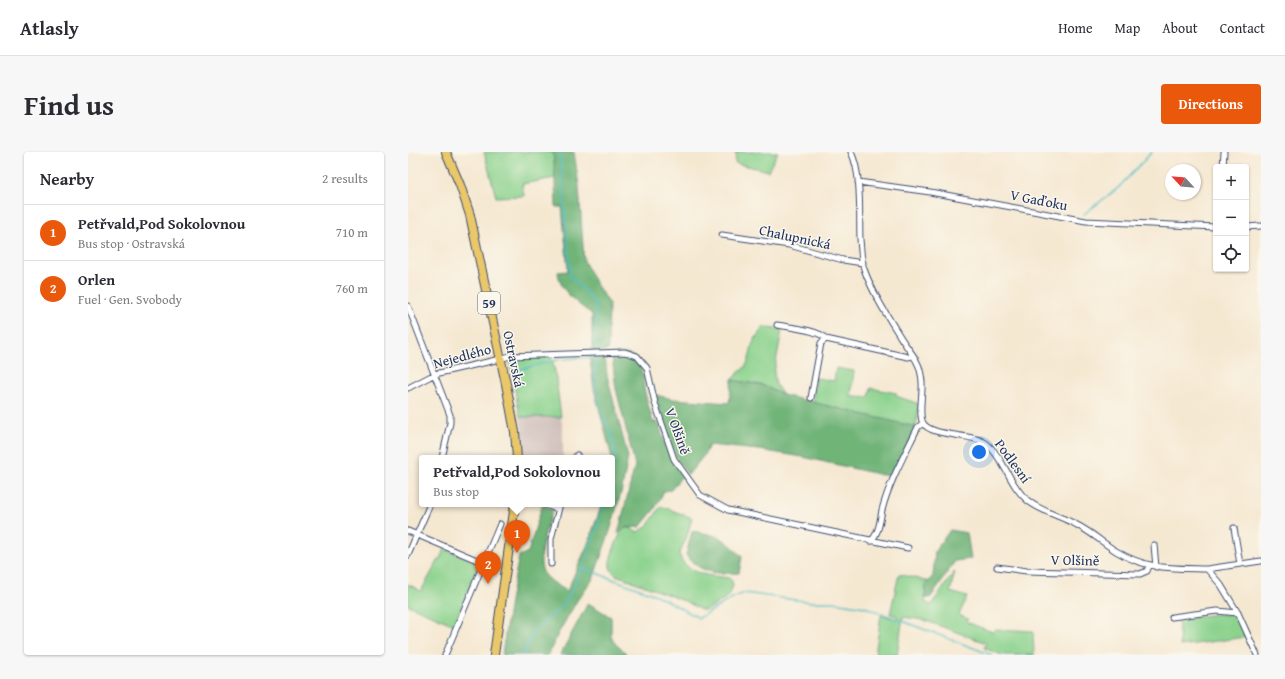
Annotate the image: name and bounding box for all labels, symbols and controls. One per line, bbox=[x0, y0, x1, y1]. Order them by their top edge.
text: Atlasly bbox=[20, 14, 79, 42]
text: Home bbox=[1058, 18, 1093, 38]
text: Map bbox=[1115, 18, 1140, 38]
text: About bbox=[1162, 18, 1198, 38]
text: Contact bbox=[1220, 18, 1265, 38]
text: Find us bbox=[24, 84, 114, 125]
button: Directions bbox=[1161, 84, 1261, 124]
north arrow bbox=[1165, 164, 1201, 200]
map controls bbox=[1213, 164, 1249, 272]
button: + bbox=[1213, 164, 1249, 200]
text: Nearby bbox=[40, 166, 94, 191]
text: 2 results bbox=[322, 169, 368, 188]
street label: V Gaďoku bbox=[1009, 185, 1070, 215]
button: − bbox=[1213, 200, 1249, 236]
text: Petřvald,Pod Sokolovnou bbox=[78, 213, 245, 234]
street label: Chalupnická bbox=[757, 220, 833, 254]
text: 1 bbox=[50, 223, 56, 242]
text: 710 m bbox=[336, 223, 368, 242]
text: Bus stop · Ostravská bbox=[78, 234, 185, 253]
button: locate bbox=[1213, 236, 1249, 272]
text: Orlen bbox=[78, 269, 115, 290]
text: 2 bbox=[50, 279, 56, 298]
text: 760 m bbox=[336, 279, 368, 298]
text: Fuel · Gen. Svobody bbox=[78, 290, 182, 309]
road number: 59 bbox=[478, 292, 500, 314]
street label: Ostravská bbox=[498, 329, 530, 389]
street label: Nejedlého bbox=[431, 339, 493, 373]
street label: V Olšině bbox=[660, 405, 696, 458]
street label: Podlesní bbox=[990, 435, 1036, 488]
your location bbox=[969, 442, 989, 462]
popup bbox=[419, 455, 615, 507]
text: Petřvald,Pod Sokolovnou bbox=[433, 461, 601, 482]
text: Bus stop bbox=[433, 482, 479, 501]
pin: 1 bbox=[504, 520, 530, 553]
street label: V Olšině bbox=[1051, 550, 1100, 570]
pin: 2 bbox=[475, 551, 501, 584]

